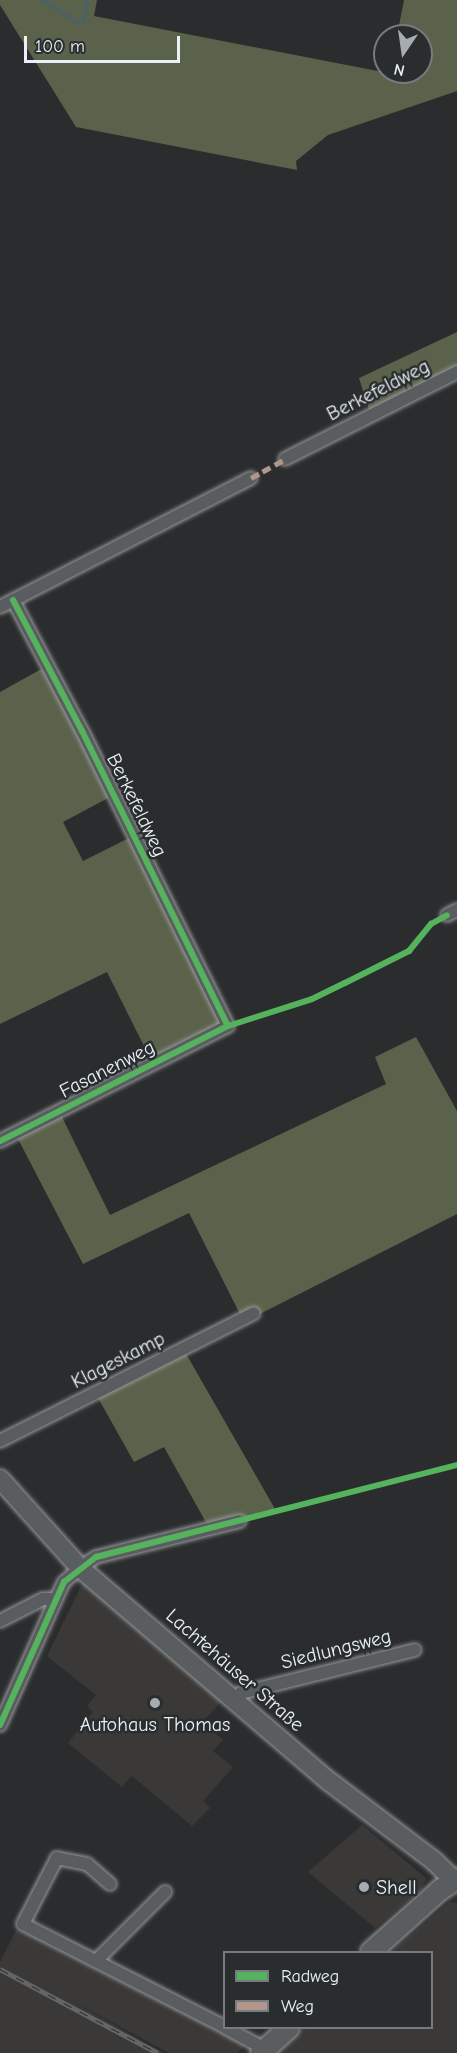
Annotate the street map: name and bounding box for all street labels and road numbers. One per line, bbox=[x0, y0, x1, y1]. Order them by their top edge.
street label: Berkefeldweg bbox=[323, 354, 433, 426]
street label: Berkefeldweg bbox=[102, 749, 172, 861]
street label: Fasanenweg bbox=[55, 1035, 159, 1103]
street label: Klageskamp bbox=[67, 1326, 169, 1394]
street label: Lachtehäuser Straße bbox=[161, 1604, 309, 1736]
street label: Siedlungsweg bbox=[278, 1624, 394, 1674]

